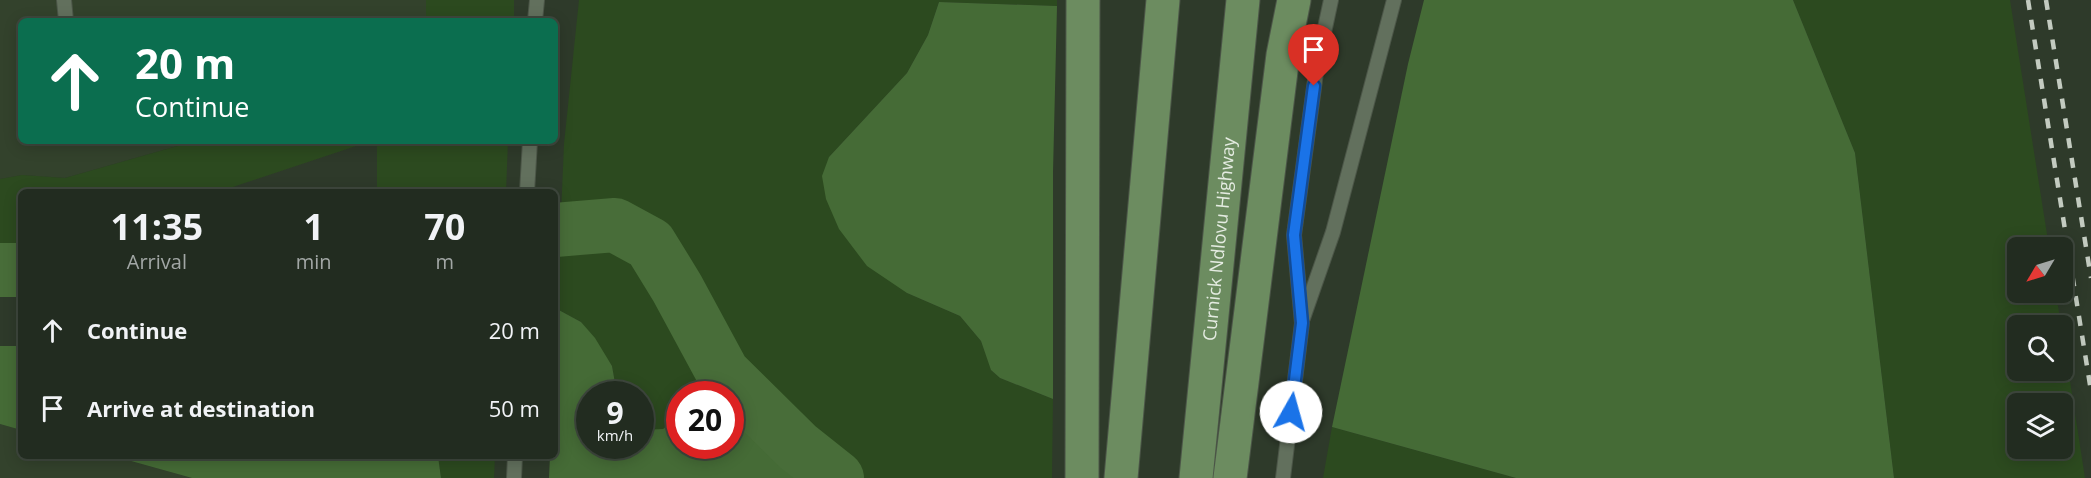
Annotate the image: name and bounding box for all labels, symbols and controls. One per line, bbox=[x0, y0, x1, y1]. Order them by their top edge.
pin bbox=[1288, 24, 1339, 86]
icon: arrive bbox=[1297, 33, 1330, 66]
text: 20 m bbox=[135, 34, 235, 91]
icon: ahead bbox=[36, 42, 114, 120]
text: Continue bbox=[135, 88, 250, 125]
street label: Curnick Ndlovu Highway bbox=[1197, 135, 1241, 342]
text: 11:35 bbox=[111, 202, 203, 251]
text: 1 bbox=[303, 202, 324, 251]
text: 70 bbox=[424, 202, 465, 251]
north arrow bbox=[2007, 237, 2073, 303]
map controls bbox=[2007, 237, 2073, 459]
text: Arrival bbox=[127, 248, 187, 275]
text: min bbox=[296, 248, 332, 275]
text: m bbox=[436, 248, 454, 275]
icon: ahead bbox=[36, 314, 69, 347]
text: Continue bbox=[87, 315, 187, 345]
text: 20 m bbox=[489, 315, 540, 345]
button: search bbox=[2007, 315, 2073, 381]
position arrow bbox=[1259, 380, 1323, 444]
speed limit sign: 20 bbox=[666, 381, 744, 459]
icon: arrive bbox=[36, 392, 69, 425]
text: 9 bbox=[606, 392, 624, 433]
text: Arrive at destination bbox=[87, 393, 315, 423]
text: 50 m bbox=[489, 393, 540, 423]
button: layers bbox=[2007, 393, 2073, 459]
text: km/h bbox=[597, 425, 633, 445]

